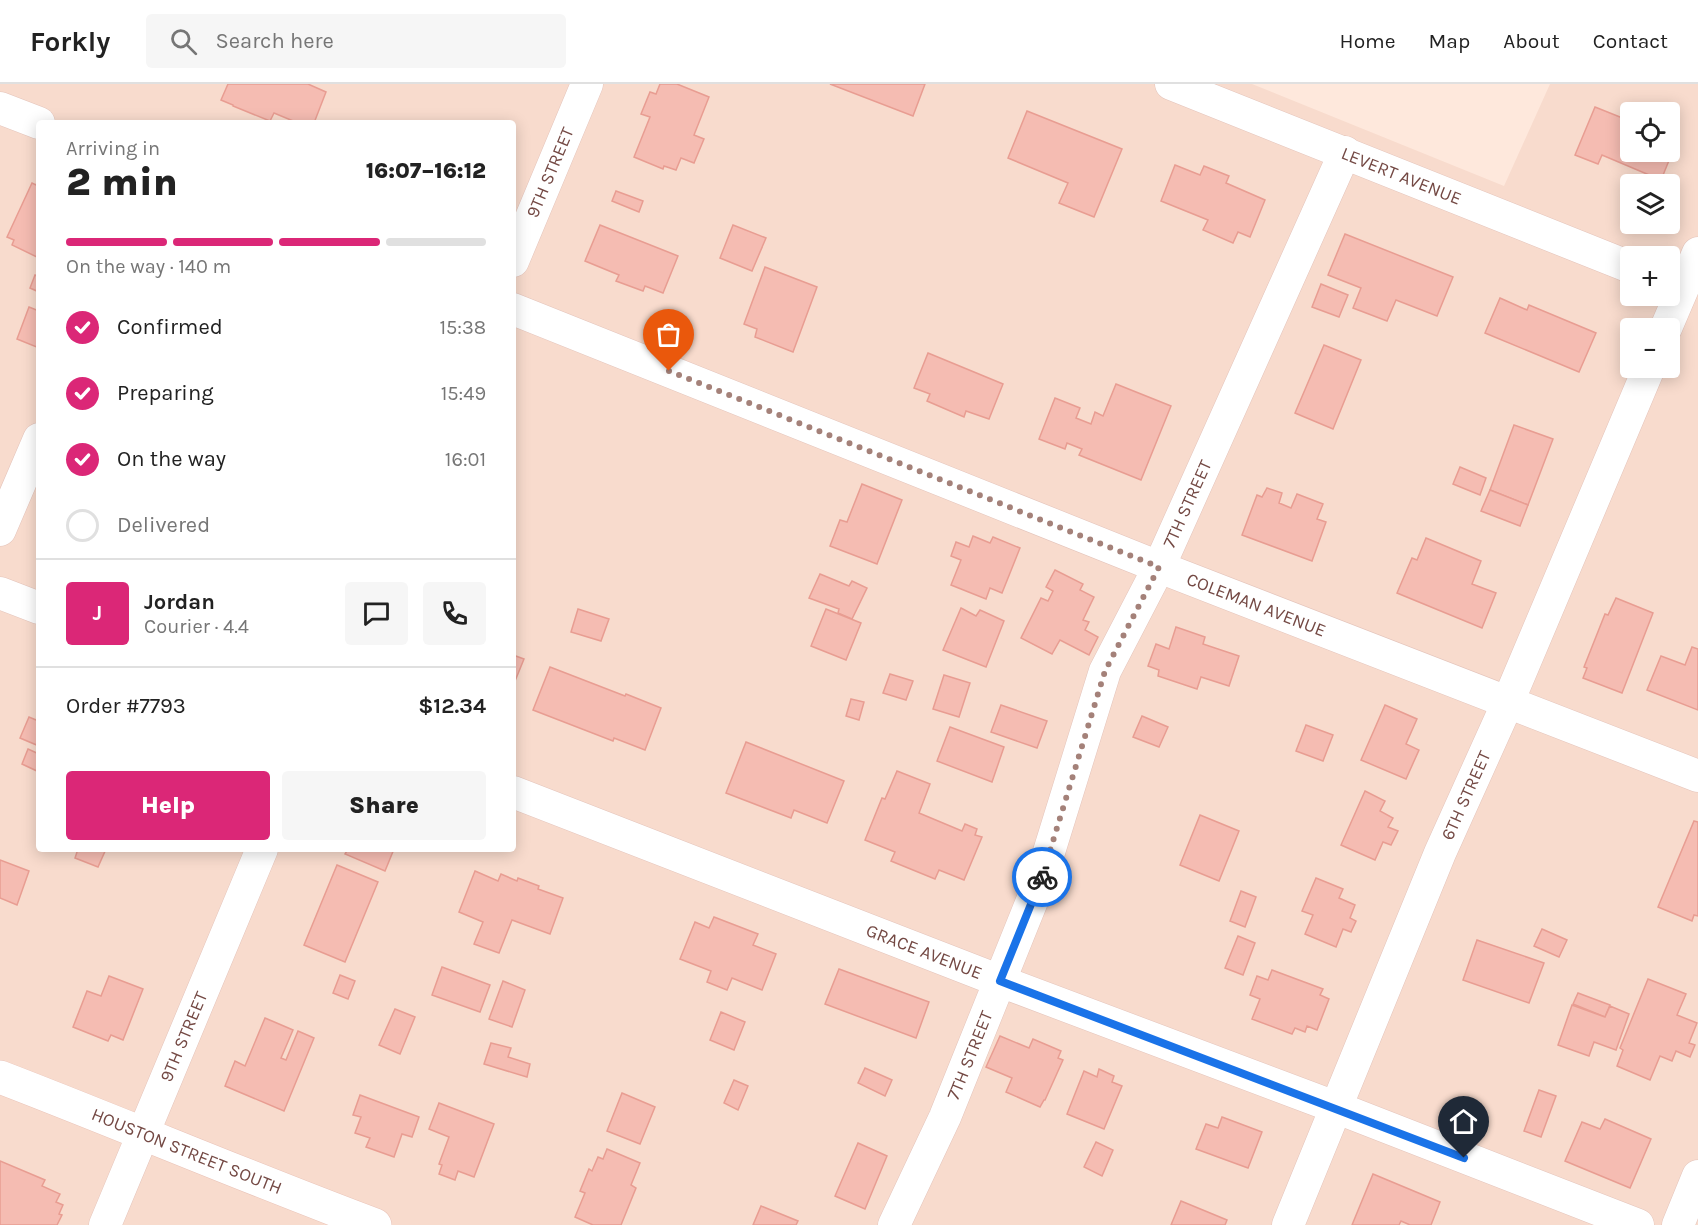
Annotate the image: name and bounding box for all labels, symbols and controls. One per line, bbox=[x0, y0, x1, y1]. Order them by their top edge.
search box bbox=[146, 14, 566, 68]
text: Forkly bbox=[30, 25, 110, 58]
icon: search bbox=[167, 25, 200, 58]
text: Search here bbox=[215, 28, 334, 54]
text: Home bbox=[1340, 29, 1396, 53]
text: Map bbox=[1429, 29, 1470, 53]
text: About bbox=[1503, 29, 1560, 53]
text: Contact bbox=[1593, 29, 1668, 53]
map controls bbox=[1620, 102, 1680, 378]
button: locate bbox=[1620, 102, 1680, 162]
street label: 9TH STREET bbox=[521, 124, 579, 221]
text: Arriving in bbox=[66, 137, 160, 160]
street label: LEVERT AVENUE bbox=[1338, 142, 1465, 210]
text: 16:07–16:12 bbox=[366, 158, 486, 184]
text: 2 min bbox=[66, 159, 178, 205]
button: layers bbox=[1620, 174, 1680, 234]
button: + bbox=[1620, 246, 1680, 306]
text: On the way · 140 m bbox=[66, 255, 231, 278]
pin bbox=[643, 309, 694, 371]
icon: check bbox=[66, 311, 99, 344]
text: Confirmed bbox=[117, 314, 223, 340]
text: 15:38 bbox=[439, 316, 486, 339]
icon: bag bbox=[652, 318, 685, 351]
button: − bbox=[1620, 318, 1680, 378]
icon: check bbox=[66, 377, 99, 410]
text: Preparing bbox=[117, 380, 214, 406]
text: 15:49 bbox=[441, 382, 486, 405]
icon: check bbox=[66, 443, 99, 476]
text: On the way bbox=[117, 446, 226, 472]
text: 16:01 bbox=[445, 448, 486, 471]
street label: 7TH STREET bbox=[1158, 457, 1217, 551]
text: Delivered bbox=[117, 512, 210, 538]
street label: COLEMAN AVENUE bbox=[1183, 568, 1329, 642]
button: chat bbox=[345, 582, 408, 645]
button: phone bbox=[423, 582, 486, 645]
text: Jordan bbox=[144, 589, 215, 615]
text: J bbox=[93, 600, 102, 626]
text: Courier · 4.4 bbox=[144, 615, 249, 638]
text: Order #7793 bbox=[66, 693, 186, 719]
text: $12.34 bbox=[418, 693, 486, 719]
street label: 6TH STREET bbox=[1436, 747, 1496, 844]
button: Help bbox=[66, 771, 270, 840]
button: Share bbox=[282, 771, 486, 840]
courier bbox=[1012, 847, 1072, 907]
icon: bike bbox=[1026, 861, 1059, 894]
street label: GRACE AVENUE bbox=[863, 919, 985, 984]
street label: 9TH STREET bbox=[155, 988, 212, 1085]
street label: 7TH STREET bbox=[942, 1008, 998, 1103]
pin bbox=[1438, 1096, 1489, 1158]
street label: HOUSTON STREET SOUTH bbox=[88, 1103, 285, 1199]
icon: home bbox=[1447, 1105, 1480, 1138]

